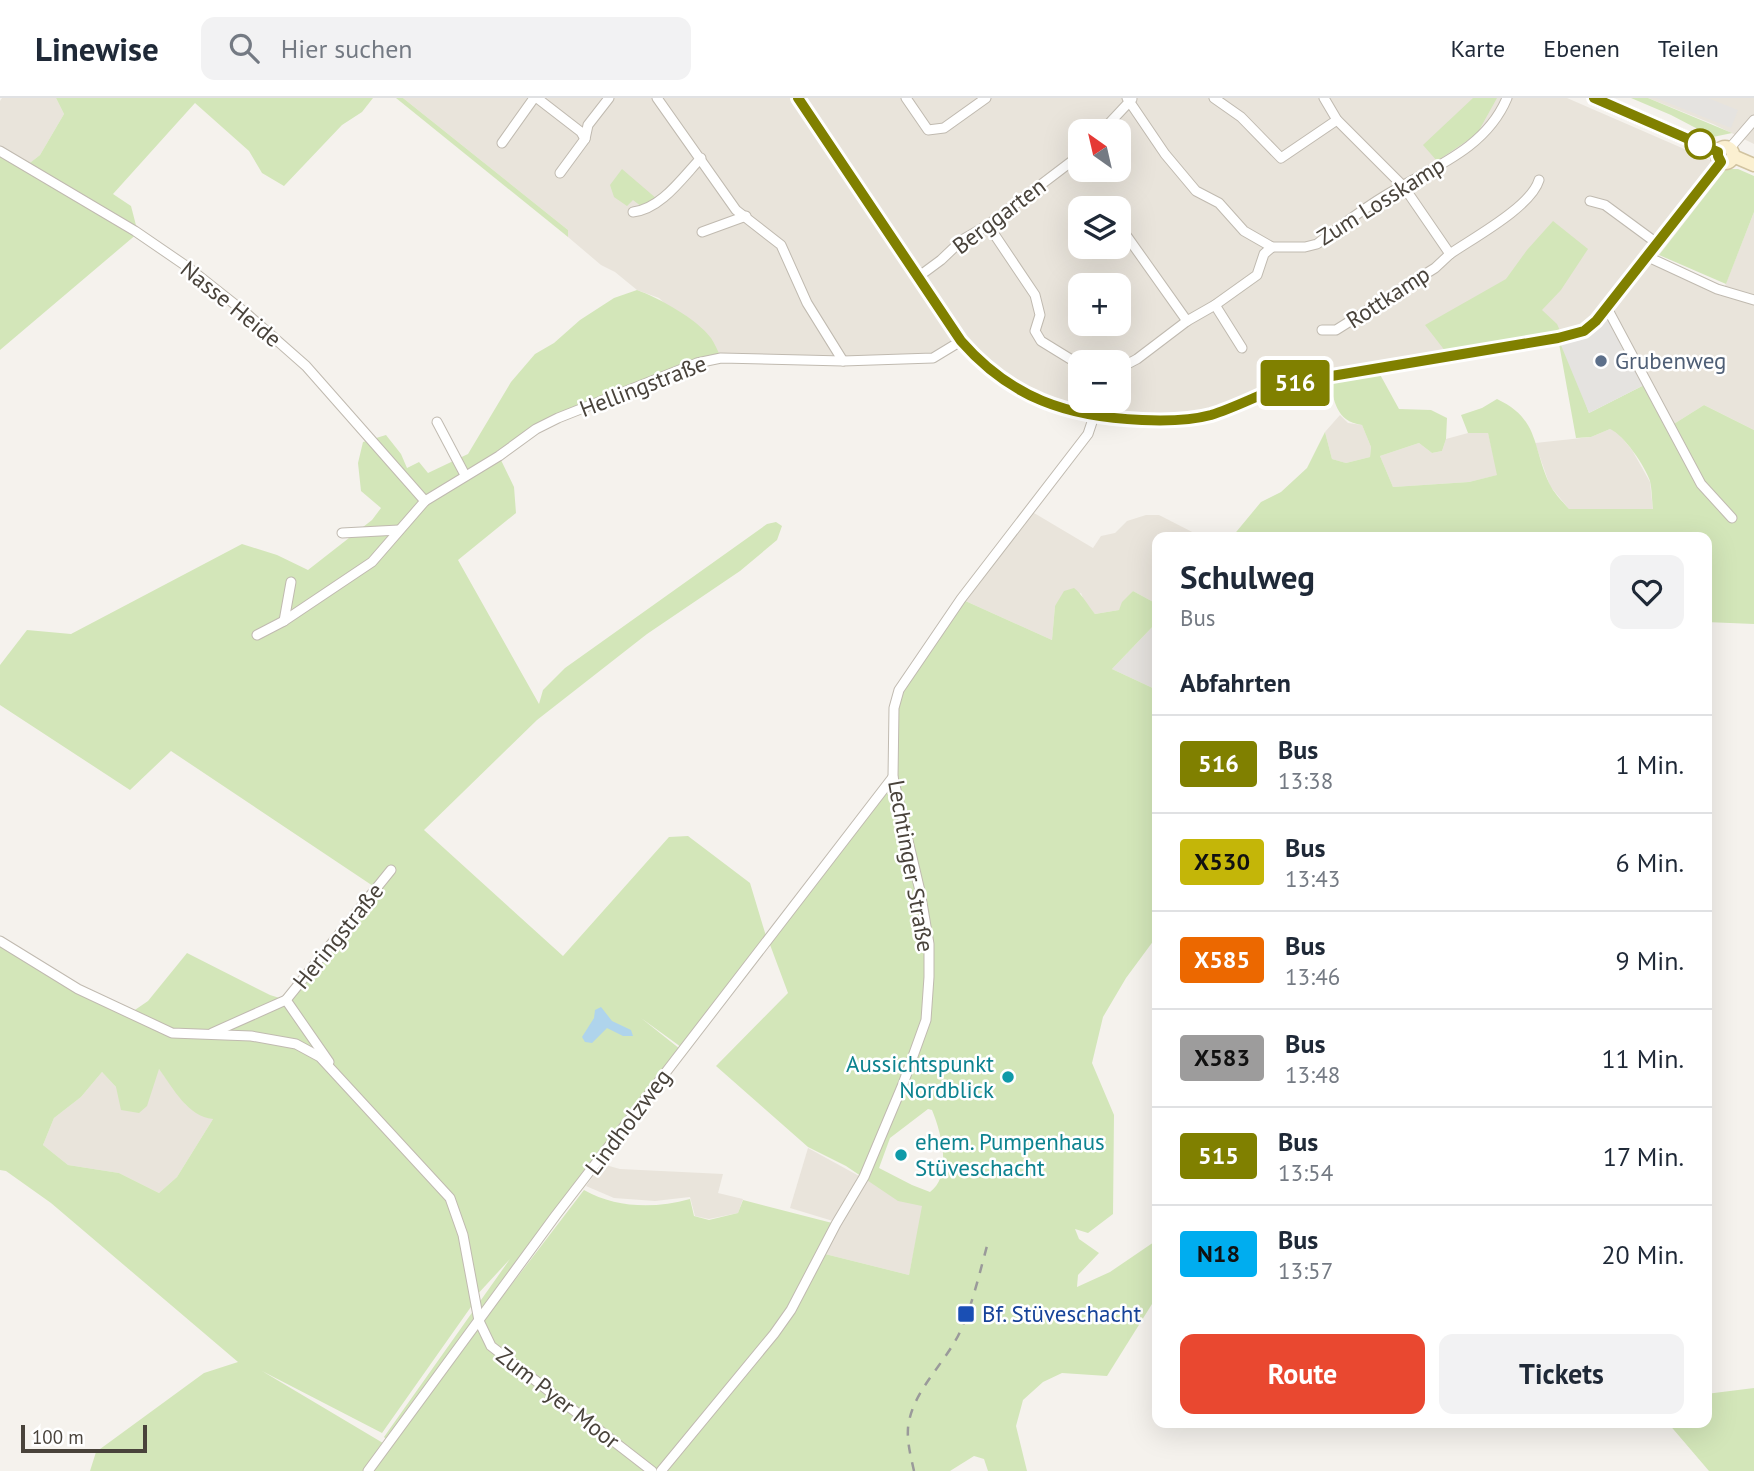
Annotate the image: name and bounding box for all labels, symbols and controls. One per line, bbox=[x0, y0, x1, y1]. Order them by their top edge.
search box bbox=[201, 17, 691, 80]
text: Linewise bbox=[35, 27, 159, 70]
icon: search bbox=[225, 29, 263, 67]
text: Hier suchen bbox=[281, 32, 413, 65]
text: Karte bbox=[1451, 33, 1505, 64]
text: Ebenen bbox=[1543, 33, 1620, 64]
text: Teilen bbox=[1658, 33, 1719, 64]
north arrow bbox=[1068, 119, 1130, 182]
map controls bbox=[1068, 119, 1131, 413]
unlabelled marker bbox=[1685, 129, 1715, 159]
street label: Zum Losskamp bbox=[1312, 150, 1450, 251]
street label: Berggarten bbox=[946, 171, 1051, 260]
button: layers bbox=[1068, 196, 1131, 259]
street label: Nasse Heide bbox=[175, 254, 288, 353]
street label: Rottkamp bbox=[1340, 259, 1435, 334]
button: + bbox=[1068, 273, 1131, 336]
place label: Grubenweg bbox=[1615, 346, 1726, 375]
street label: Hellingstraße bbox=[575, 348, 710, 423]
button: − bbox=[1068, 350, 1131, 413]
marker: Grubenweg bbox=[1593, 353, 1609, 369]
line badge: 516 bbox=[1255, 360, 1335, 406]
text: 516 bbox=[1275, 367, 1315, 398]
text: Schulweg bbox=[1180, 555, 1315, 598]
button: heart bbox=[1610, 555, 1684, 629]
text: Bus bbox=[1180, 603, 1216, 632]
text: Abfahrten bbox=[1180, 666, 1291, 699]
text: Bus bbox=[1278, 733, 1318, 766]
text: 516 bbox=[1198, 748, 1239, 779]
text: 1 Min. bbox=[1616, 748, 1684, 781]
text: 13:38 bbox=[1278, 766, 1333, 795]
street label: Lechtinger Straße bbox=[882, 778, 941, 954]
text: Bus bbox=[1285, 831, 1325, 864]
text: X530 bbox=[1194, 846, 1250, 877]
text: 6 Min. bbox=[1616, 846, 1684, 879]
text: 13:43 bbox=[1285, 864, 1340, 893]
street label: Heringstraße bbox=[286, 877, 389, 995]
text: Bus bbox=[1285, 929, 1325, 962]
text: X585 bbox=[1194, 944, 1250, 975]
text: 9 Min. bbox=[1616, 944, 1684, 977]
text: 13:46 bbox=[1285, 962, 1340, 991]
text: Bus bbox=[1285, 1027, 1325, 1060]
text: X583 bbox=[1194, 1042, 1250, 1073]
text: 11 Min. bbox=[1601, 1042, 1684, 1075]
place label: Aussichtspunkt Nordblick bbox=[846, 1049, 994, 1104]
text: 13:48 bbox=[1285, 1060, 1340, 1089]
street label: Lindholzweg bbox=[578, 1063, 677, 1180]
marker: Aussichtspunkt Nordblick bbox=[1000, 1069, 1016, 1085]
text: Bus bbox=[1278, 1125, 1318, 1158]
place label: ehem. Pumpenhaus Stüveschacht bbox=[915, 1127, 1105, 1182]
text: 515 bbox=[1198, 1140, 1239, 1171]
text: 17 Min. bbox=[1603, 1140, 1684, 1173]
marker: ehem. Pumpenhaus Stüveschacht bbox=[893, 1147, 909, 1163]
text: 13:54 bbox=[1278, 1158, 1333, 1187]
text: Bus bbox=[1278, 1223, 1318, 1256]
text: N18 bbox=[1197, 1238, 1240, 1269]
text: 20 Min. bbox=[1601, 1238, 1684, 1271]
text: 13:57 bbox=[1278, 1256, 1333, 1285]
place label: Bf. Stüveschacht bbox=[982, 1299, 1141, 1328]
marker: Bf. Stüveschacht bbox=[956, 1304, 976, 1324]
button: Route bbox=[1180, 1334, 1425, 1414]
button: Tickets bbox=[1439, 1334, 1684, 1414]
street label: Zum Pyer Moor bbox=[491, 1340, 626, 1455]
scale bar bbox=[21, 1422, 147, 1454]
text: 100 m bbox=[32, 1425, 84, 1449]

